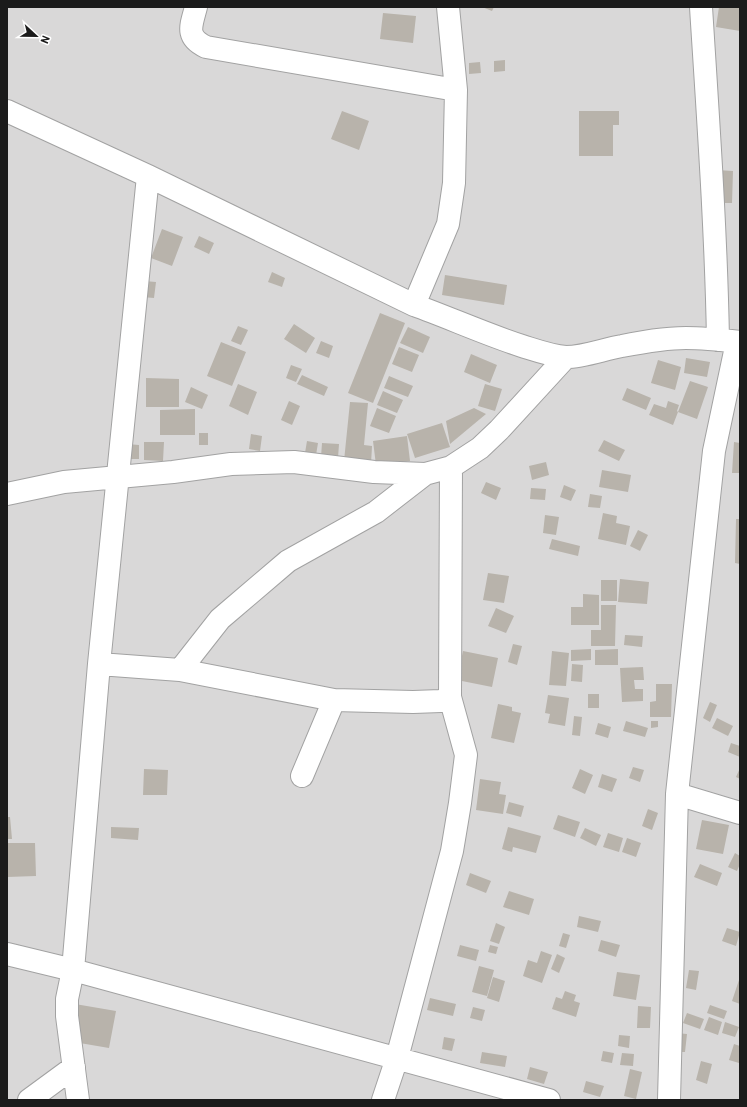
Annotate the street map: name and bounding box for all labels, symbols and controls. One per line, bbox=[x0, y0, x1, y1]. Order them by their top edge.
north arrow bbox=[16, 16, 56, 56]
text: N bbox=[38, 34, 53, 46]

